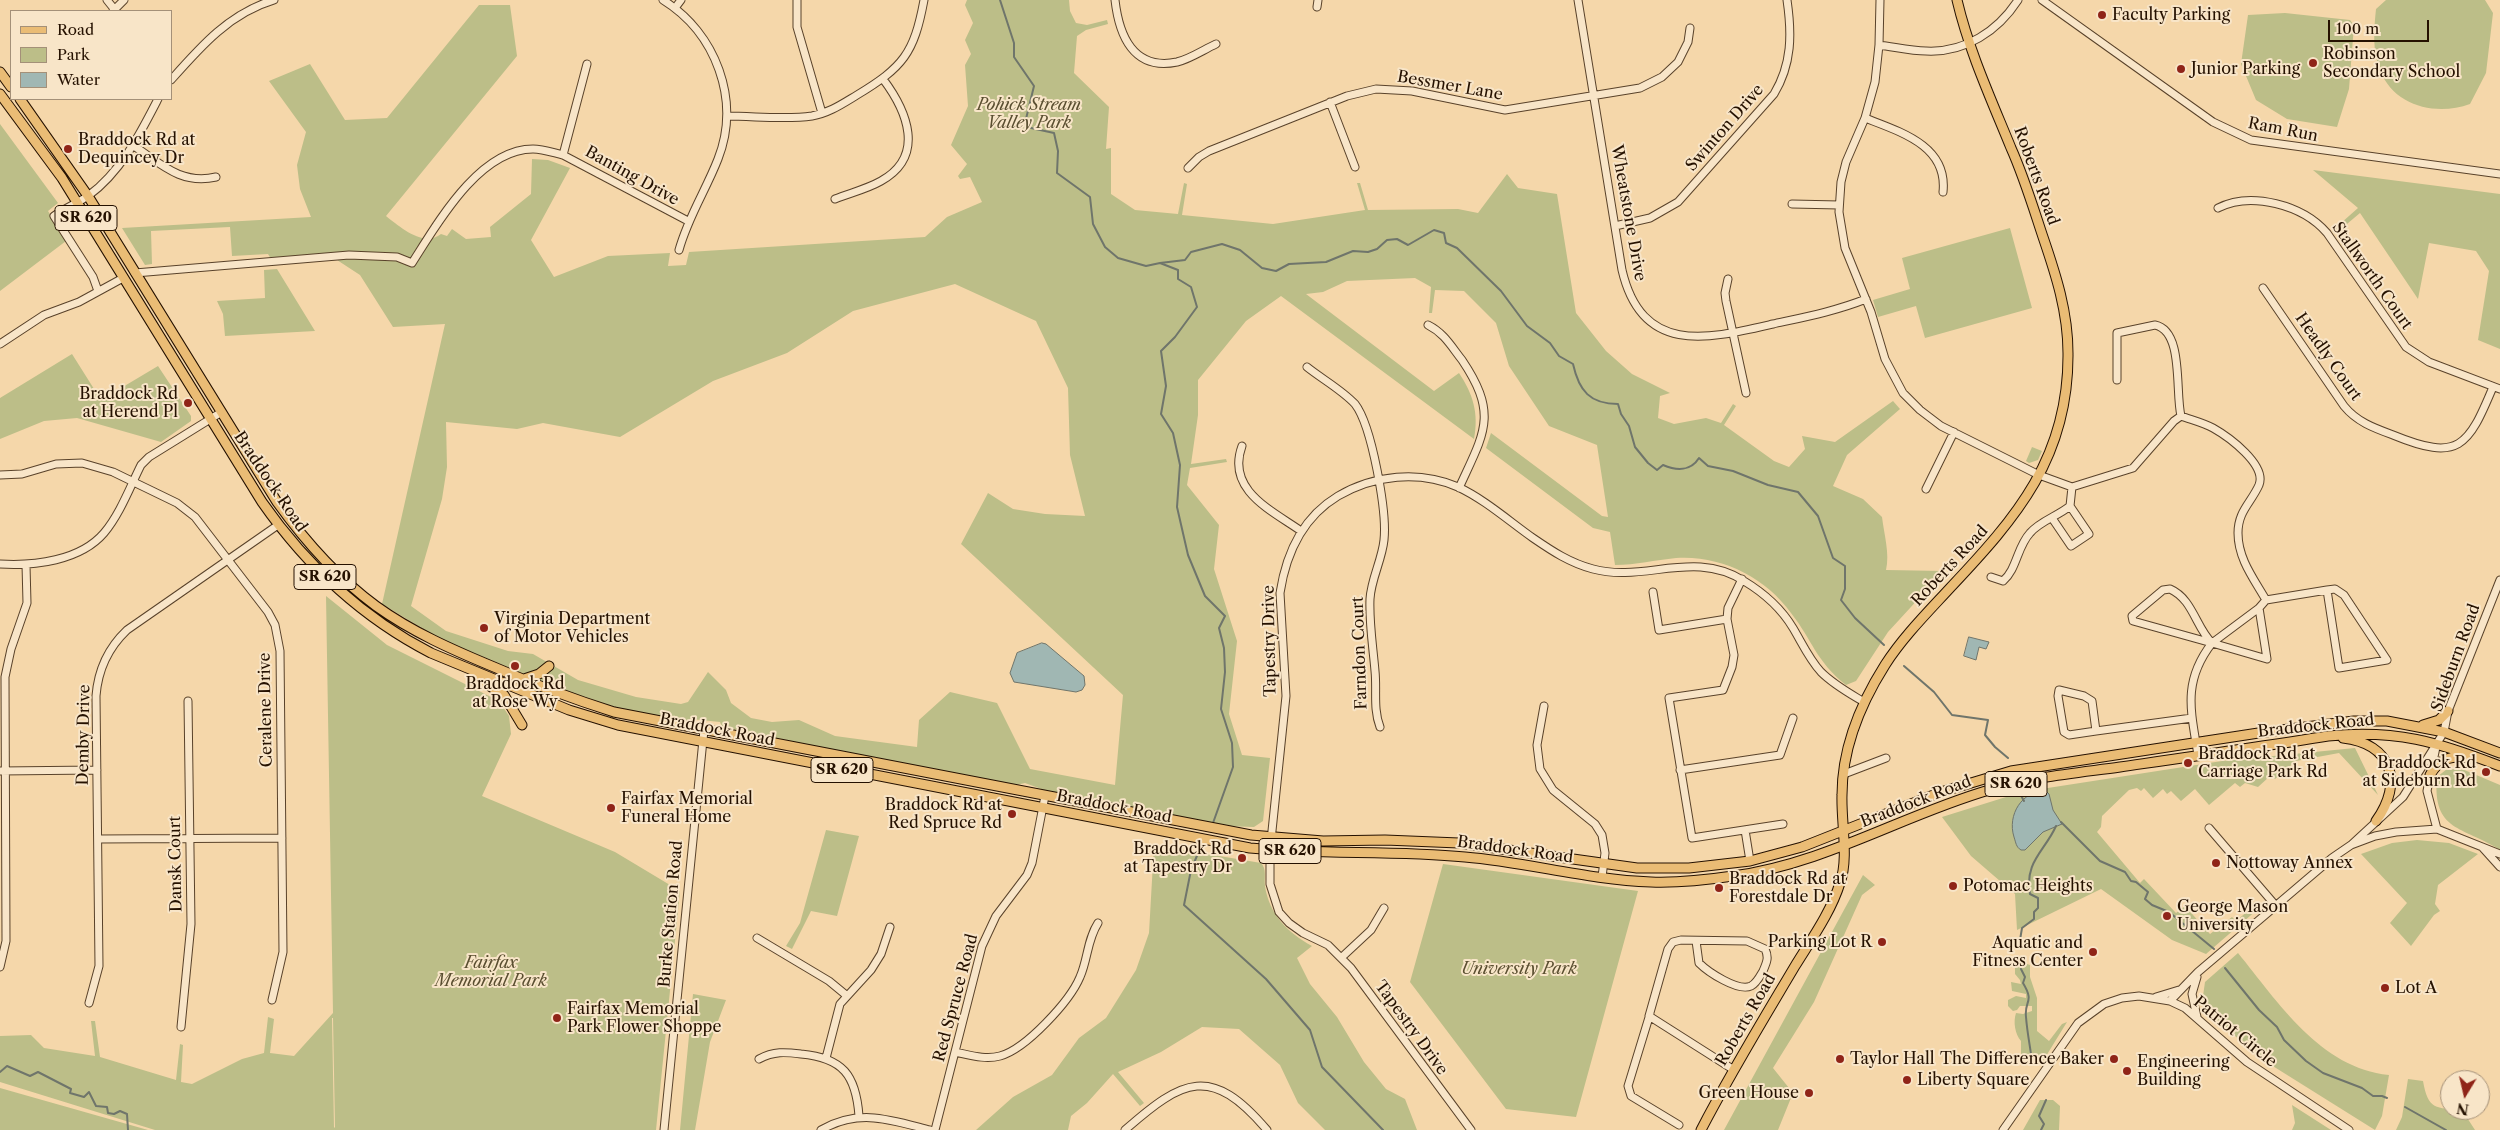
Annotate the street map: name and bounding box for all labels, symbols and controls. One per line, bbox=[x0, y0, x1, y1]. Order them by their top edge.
place label: Faculty Parking bbox=[2112, 5, 2230, 25]
marker: Faculty Parking bbox=[2096, 9, 2108, 21]
legend bbox=[10, 10, 172, 100]
scale bar bbox=[2330, 10, 2431, 42]
text: 100 m bbox=[2336, 19, 2379, 38]
text: Road bbox=[57, 20, 94, 39]
place label: Robinson Secondary School bbox=[2323, 44, 2460, 82]
text: Park bbox=[57, 45, 90, 64]
marker: Robinson Secondary School bbox=[2307, 57, 2319, 69]
place label: Junior Parking bbox=[2191, 59, 2300, 79]
marker: Junior Parking bbox=[2175, 63, 2187, 75]
street label: Bessmer Lane bbox=[1396, 67, 1504, 105]
text: Water bbox=[57, 70, 100, 89]
street label: Swinton Drive bbox=[1682, 81, 1768, 175]
park label: Pohick Stream Valley Park bbox=[977, 95, 1081, 133]
street label: Ram Run bbox=[2246, 114, 2320, 146]
street label: Roberts Road bbox=[2009, 124, 2063, 228]
place label: Braddock Rd at Dequincey Dr bbox=[78, 130, 195, 168]
street label: Banting Drive bbox=[582, 142, 682, 210]
marker: Braddock Rd at Dequincey Dr bbox=[62, 143, 74, 155]
street label: Wheatstone Drive bbox=[1607, 143, 1649, 283]
road number: SR 620 bbox=[55, 206, 117, 230]
street label: Stallworth Court bbox=[2328, 219, 2416, 333]
street label: Headly Court bbox=[2291, 309, 2365, 405]
place label: Braddock Rd at Herend Pl bbox=[79, 384, 178, 422]
marker: Braddock Rd at Herend Pl bbox=[182, 397, 194, 409]
street label: Braddock Road bbox=[229, 428, 311, 536]
street label: Roberts Road bbox=[1908, 522, 1992, 610]
road number: SR 620 bbox=[294, 564, 356, 590]
street label: Tapestry Drive bbox=[1259, 585, 1281, 697]
street label: Farndon Court bbox=[1348, 596, 1372, 710]
street label: Sideburn Road bbox=[2428, 602, 2484, 714]
place label: Virginia Department of Motor Vehicles bbox=[494, 609, 650, 647]
marker: Virginia Department of Motor Vehicles bbox=[478, 622, 490, 634]
street label: Ceralene Drive bbox=[255, 652, 277, 768]
marker: Braddock Rd at Rose Wy bbox=[509, 660, 521, 672]
place label: Braddock Rd at Rose Wy bbox=[466, 674, 564, 712]
street label: Demby Drive bbox=[74, 684, 94, 786]
street label: Braddock Road bbox=[658, 709, 776, 751]
street label: Braddock Road bbox=[2257, 710, 2375, 742]
place label: Braddock Rd at Carriage Park Rd bbox=[2198, 744, 2328, 782]
place label: Braddock Rd at Sideburn Rd bbox=[2363, 753, 2476, 791]
marker: Braddock Rd at Carriage Park Rd bbox=[2182, 757, 2194, 769]
road number: SR 620 bbox=[811, 758, 873, 782]
marker: Braddock Rd at Sideburn Rd bbox=[2480, 766, 2492, 778]
street label: Braddock Road bbox=[1858, 772, 1974, 832]
road number: SR 620 bbox=[1985, 772, 2047, 796]
street label: Braddock Road bbox=[1055, 786, 1173, 828]
place label: Fairfax Memorial Funeral Home bbox=[621, 789, 753, 827]
place label: Braddock Rd at Red Spruce Rd bbox=[885, 795, 1002, 833]
marker: Fairfax Memorial Funeral Home bbox=[605, 802, 617, 814]
marker: Braddock Rd at Red Spruce Rd bbox=[1006, 808, 1018, 820]
street label: Dansk Court bbox=[166, 816, 186, 912]
street label: Braddock Road bbox=[1456, 832, 1574, 868]
road number: SR 620 bbox=[1259, 838, 1321, 864]
place label: Braddock Rd at Tapestry Dr bbox=[1124, 839, 1232, 877]
street label: Burke Station Road bbox=[655, 840, 687, 988]
marker: Braddock Rd at Tapestry Dr bbox=[1236, 852, 1248, 864]
place label: Nottoway Annex bbox=[2226, 853, 2353, 873]
marker: Nottoway Annex bbox=[2210, 857, 2222, 869]
place label: Braddock Rd at Forestdale Dr bbox=[1729, 869, 1846, 907]
place label: Potomac Heights bbox=[1963, 876, 2093, 896]
marker: Potomac Heights bbox=[1947, 880, 1959, 892]
marker: Braddock Rd at Forestdale Dr bbox=[1713, 882, 1725, 894]
place label: George Mason University bbox=[2177, 897, 2288, 935]
marker: George Mason University bbox=[2161, 910, 2173, 922]
street label: Red Spruce Road bbox=[930, 932, 982, 1064]
place label: Parking Lot R bbox=[1768, 932, 1872, 952]
place label: Aquatic and Fitness Center bbox=[1972, 933, 2083, 971]
marker: Parking Lot R bbox=[1876, 936, 1888, 948]
marker: Aquatic and Fitness Center bbox=[2087, 946, 2099, 958]
park label: Fairfax Memorial Park bbox=[435, 953, 547, 991]
park label: University Park bbox=[1461, 959, 1577, 979]
street label: Roberts Road bbox=[1712, 971, 1780, 1069]
street label: Tapestry Drive bbox=[1370, 977, 1452, 1079]
place label: Lot A bbox=[2395, 978, 2437, 998]
marker: Lot A bbox=[2379, 982, 2391, 994]
street label: Patriot Circle bbox=[2189, 993, 2281, 1071]
place label: Fairfax Memorial Park Flower Shoppe bbox=[567, 999, 721, 1037]
marker: Fairfax Memorial Park Flower Shoppe bbox=[551, 1012, 563, 1024]
place label: Taylor Hall bbox=[1850, 1049, 1934, 1069]
place label: The Difference Baker bbox=[1940, 1049, 2104, 1069]
place label: Engineering Building bbox=[2137, 1052, 2229, 1090]
marker: Taylor Hall bbox=[1834, 1053, 1846, 1065]
marker: The Difference Baker bbox=[2108, 1053, 2120, 1065]
marker: Engineering Building bbox=[2121, 1065, 2133, 1077]
place label: Liberty Square bbox=[1917, 1070, 2030, 1090]
north arrow bbox=[2440, 1070, 2490, 1120]
marker: Liberty Square bbox=[1901, 1074, 1913, 1086]
place label: Green House bbox=[1698, 1083, 1799, 1103]
marker: Green House bbox=[1803, 1087, 1815, 1099]
text: N bbox=[2455, 1099, 2470, 1119]

